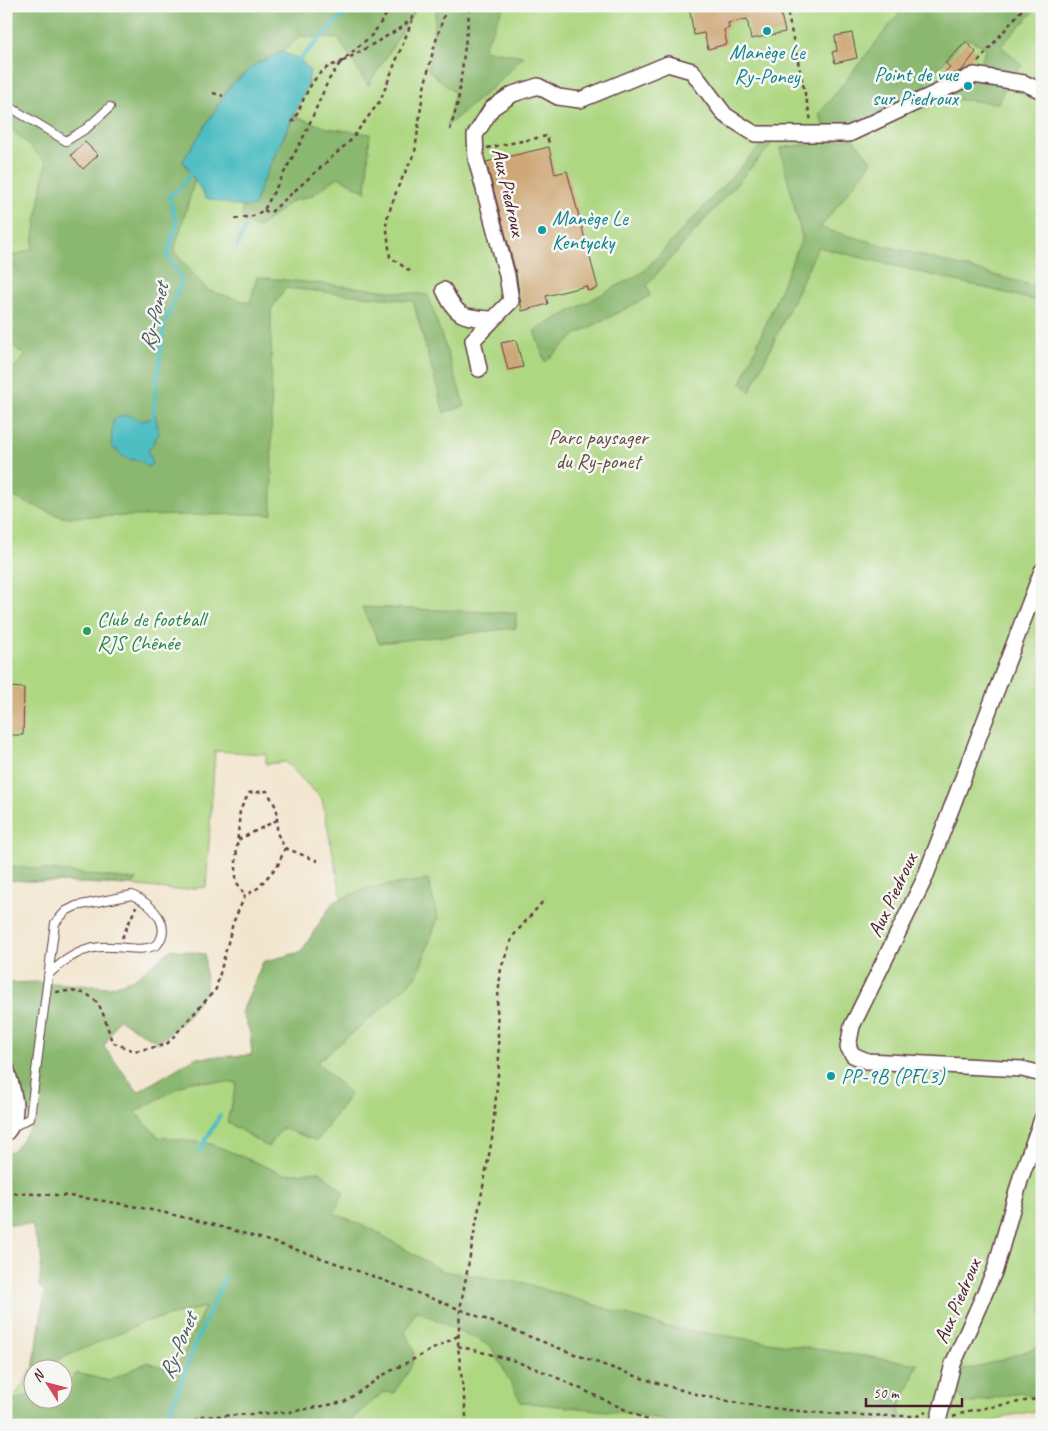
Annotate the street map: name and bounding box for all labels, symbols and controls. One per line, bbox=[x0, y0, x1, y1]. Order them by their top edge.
marker: Manège Le Ry-Poney bbox=[761, 25, 773, 37]
place label: Manège Le Ry-Poney bbox=[729, 39, 806, 89]
place label: Point de vue sur Piedroux bbox=[872, 61, 960, 111]
marker: Point de vue sur Piedroux bbox=[962, 80, 974, 92]
street label: Aux Piedroux bbox=[486, 146, 532, 240]
place label: Manège Le Kentycky bbox=[552, 205, 629, 255]
marker: Manège Le Kentycky bbox=[536, 224, 548, 236]
water label: Ry-Ponet bbox=[133, 276, 176, 353]
park label: Parc paysager du Ry-ponet bbox=[548, 424, 650, 474]
place label: Club de football RJS Chênée bbox=[97, 606, 209, 656]
marker: Club de football RJS Chênée bbox=[81, 625, 93, 637]
street label: Aux Piedroux bbox=[861, 847, 923, 941]
place label: PP-9B (PFL3) bbox=[841, 1063, 946, 1089]
marker: PP-9B (PFL3) bbox=[825, 1070, 837, 1082]
street label: Aux Piedroux bbox=[928, 1253, 987, 1347]
water label: Ry-Ponet bbox=[152, 1305, 206, 1383]
north arrow bbox=[22, 1358, 72, 1408]
text: N bbox=[28, 1366, 49, 1385]
scale bar bbox=[866, 1376, 962, 1408]
text: 50 m bbox=[873, 1384, 900, 1403]

